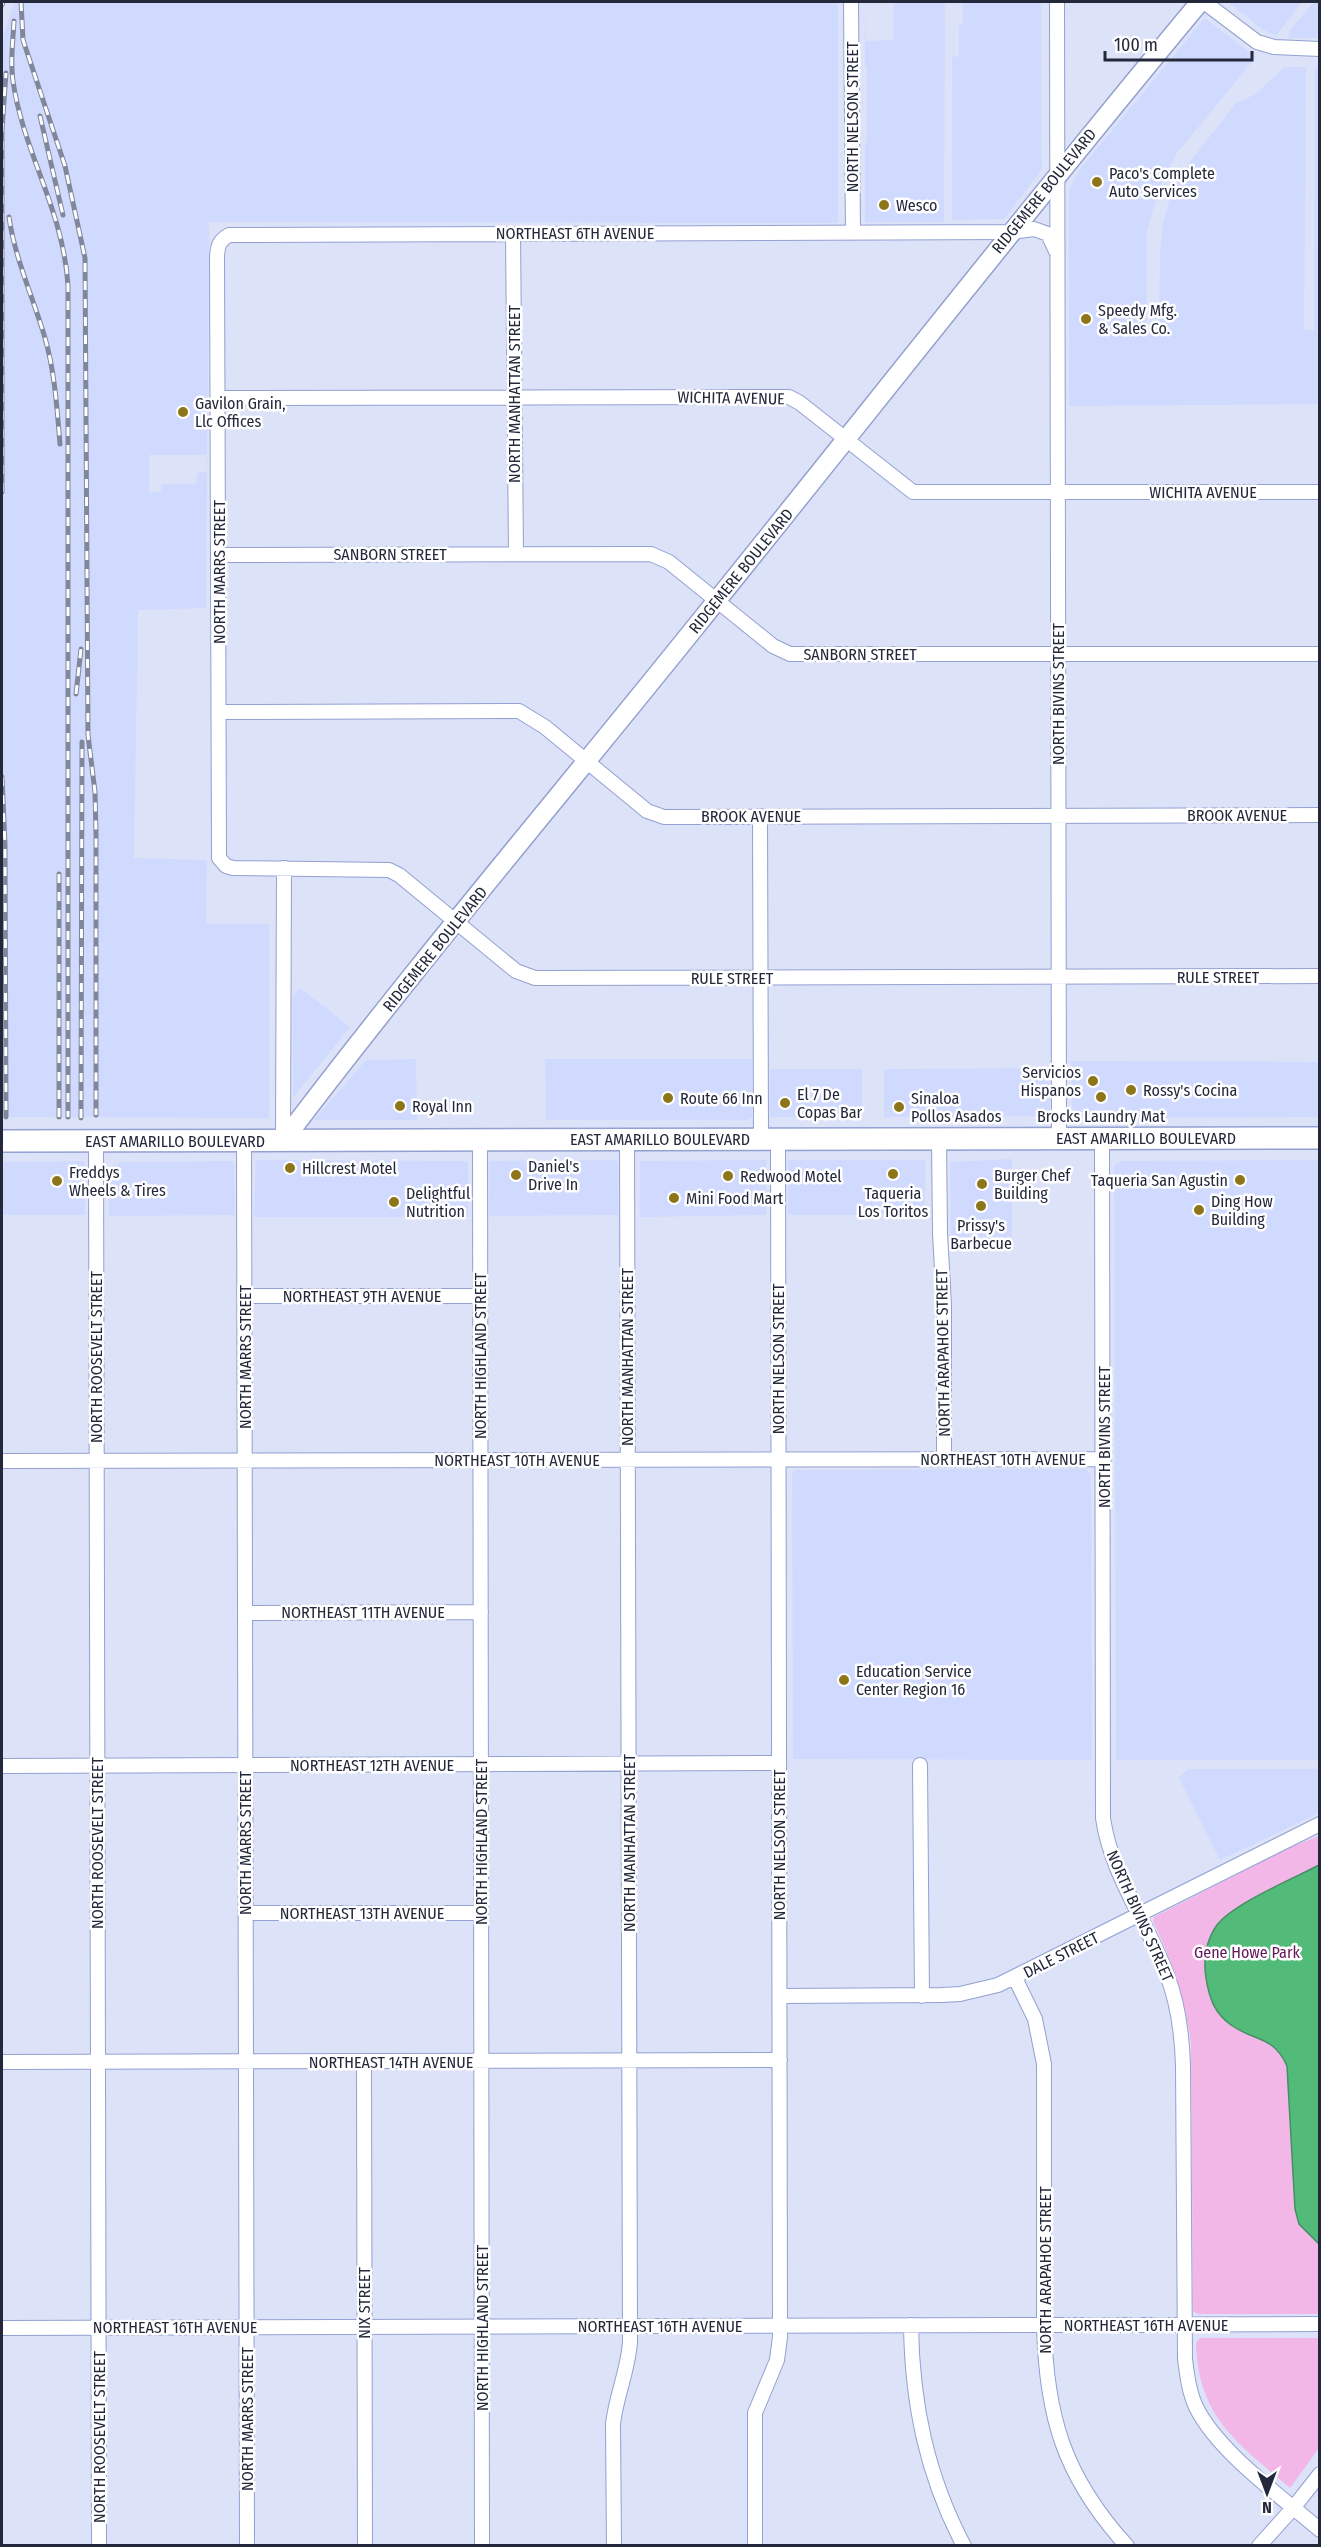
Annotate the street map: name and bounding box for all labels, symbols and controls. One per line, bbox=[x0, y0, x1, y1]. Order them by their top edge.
scale bar bbox=[1105, 24, 1252, 62]
text: 100 m bbox=[1114, 34, 1158, 56]
street label: NORTH NELSON STREET bbox=[843, 41, 862, 192]
street label: RIDGEMERE BOULEVARD bbox=[988, 125, 1100, 257]
place label: Paco's Complete Auto Services bbox=[1109, 164, 1215, 201]
marker: Paco's Complete Auto Services bbox=[1090, 175, 1104, 189]
place label: Wesco bbox=[896, 196, 938, 215]
marker: Wesco bbox=[877, 198, 891, 212]
street label: NORTHEAST 6TH AVENUE bbox=[496, 224, 654, 243]
place label: Speedy Mfg. & Sales Co. bbox=[1098, 301, 1177, 338]
street label: NORTH MANHATTAN STREET bbox=[505, 304, 524, 483]
marker: Speedy Mfg. & Sales Co. bbox=[1079, 312, 1093, 326]
street label: WICHITA AVENUE bbox=[677, 388, 785, 408]
place label: Gavilon Grain, Llc Offices bbox=[195, 394, 286, 431]
marker: Gavilon Grain, Llc Offices bbox=[176, 405, 190, 419]
street label: WICHITA AVENUE bbox=[1149, 483, 1257, 502]
street label: NORTH MARRS STREET bbox=[210, 499, 229, 644]
street label: RIDGEMERE BOULEVARD bbox=[685, 505, 797, 637]
street label: SANBORN STREET bbox=[333, 545, 447, 564]
street label: NORTH BIVINS STREET bbox=[1049, 622, 1068, 765]
street label: SANBORN STREET bbox=[803, 645, 917, 664]
street label: BROOK AVENUE bbox=[1187, 806, 1287, 825]
street label: BROOK AVENUE bbox=[701, 807, 801, 826]
street label: RIDGEMERE BOULEVARD bbox=[379, 883, 491, 1015]
street label: RULE STREET bbox=[1177, 968, 1260, 987]
street label: RULE STREET bbox=[691, 969, 774, 988]
place label: Servicios Hispanos bbox=[1021, 1063, 1081, 1100]
marker: Servicios Hispanos bbox=[1086, 1074, 1100, 1088]
place label: Rossy's Cocina bbox=[1143, 1081, 1238, 1100]
marker: Rossy's Cocina bbox=[1124, 1083, 1138, 1097]
place label: El 7 De Copas Bar bbox=[797, 1085, 863, 1122]
place label: Route 66 Inn bbox=[680, 1089, 763, 1108]
place label: Sinaloa Pollos Asados bbox=[911, 1089, 1002, 1126]
marker: Brocks Laundry Mat bbox=[1094, 1090, 1108, 1104]
marker: Route 66 Inn bbox=[661, 1091, 675, 1105]
marker: El 7 De Copas Bar bbox=[778, 1096, 792, 1110]
place label: Royal Inn bbox=[412, 1097, 472, 1116]
marker: Royal Inn bbox=[393, 1099, 407, 1113]
marker: Sinaloa Pollos Asados bbox=[892, 1100, 906, 1114]
place label: Brocks Laundry Mat bbox=[1037, 1107, 1166, 1126]
street label: EAST AMARILLO BOULEVARD bbox=[1056, 1129, 1236, 1148]
street label: EAST AMARILLO BOULEVARD bbox=[570, 1130, 750, 1149]
street label: EAST AMARILLO BOULEVARD bbox=[85, 1132, 265, 1151]
place label: Daniel's Drive In bbox=[528, 1157, 579, 1194]
place label: Hillcrest Motel bbox=[302, 1159, 397, 1178]
marker: Hillcrest Motel bbox=[283, 1161, 297, 1175]
place label: Freddys Wheels & Tires bbox=[69, 1163, 166, 1200]
place label: Burger Chef Building bbox=[994, 1166, 1071, 1203]
place label: Redwood Motel bbox=[740, 1167, 842, 1186]
marker: Taqueria Los Toritos bbox=[886, 1167, 900, 1181]
marker: Daniel's Drive In bbox=[509, 1168, 523, 1182]
marker: Redwood Motel bbox=[721, 1169, 735, 1183]
place label: Taqueria San Agustin bbox=[1091, 1171, 1228, 1190]
marker: Taqueria San Agustin bbox=[1233, 1173, 1247, 1187]
marker: Freddys Wheels & Tires bbox=[50, 1174, 64, 1188]
marker: Burger Chef Building bbox=[975, 1177, 989, 1191]
place label: Delightful Nutrition bbox=[406, 1184, 470, 1221]
place label: Taqueria Los Toritos bbox=[858, 1184, 928, 1221]
place label: Mini Food Mart bbox=[686, 1189, 784, 1208]
marker: Mini Food Mart bbox=[667, 1191, 681, 1205]
place label: Ding How Building bbox=[1211, 1192, 1273, 1229]
marker: Delightful Nutrition bbox=[387, 1195, 401, 1209]
marker: Prissy's Barbecue bbox=[974, 1199, 988, 1213]
marker: Ding How Building bbox=[1192, 1203, 1206, 1217]
place label: Prissy's Barbecue bbox=[950, 1216, 1012, 1253]
street label: NORTH MANHATTAN STREET bbox=[618, 1267, 637, 1446]
street label: NORTH ARAPAHOE STREET bbox=[932, 1268, 954, 1437]
street label: NORTH ROOSEVELT STREET bbox=[87, 1270, 106, 1443]
street label: NORTH HIGHLAND STREET bbox=[471, 1272, 490, 1439]
street label: NORTH NELSON STREET bbox=[769, 1283, 788, 1434]
street label: NORTH MARRS STREET bbox=[236, 1284, 255, 1429]
street label: NORTHEAST 9TH AVENUE bbox=[283, 1287, 441, 1306]
street label: NORTH BIVINS STREET bbox=[1095, 1365, 1114, 1508]
street label: NORTHEAST 10TH AVENUE bbox=[920, 1450, 1086, 1469]
street label: NORTHEAST 10TH AVENUE bbox=[434, 1451, 600, 1470]
street label: NORTHEAST 11TH AVENUE bbox=[281, 1603, 445, 1622]
place label: Education Service Center Region 16 bbox=[856, 1662, 972, 1699]
marker: Education Service Center Region 16 bbox=[837, 1673, 851, 1687]
street label: NORTH MANHATTAN STREET bbox=[620, 1753, 639, 1932]
street label: NORTH ROOSEVELT STREET bbox=[88, 1756, 107, 1929]
street label: NORTHEAST 12TH AVENUE bbox=[290, 1756, 454, 1775]
street label: NORTH HIGHLAND STREET bbox=[472, 1758, 491, 1925]
street label: NORTH NELSON STREET bbox=[770, 1769, 789, 1920]
street label: NORTH MARRS STREET bbox=[236, 1770, 255, 1915]
street label: NORTH BIVINS STREET bbox=[1102, 1847, 1178, 1985]
street label: NORTHEAST 13TH AVENUE bbox=[280, 1904, 444, 1923]
street label: DALE STREET bbox=[1020, 1928, 1102, 1982]
park label: Gene Howe Park bbox=[1194, 1943, 1300, 1962]
street label: NORTHEAST 14TH AVENUE bbox=[309, 2053, 473, 2072]
street label: NORTH ARAPAHOE STREET bbox=[1036, 2186, 1055, 2354]
street label: NORTH HIGHLAND STREET bbox=[473, 2244, 492, 2411]
street label: NIX STREET bbox=[355, 2267, 374, 2339]
street label: NORTHEAST 16TH AVENUE bbox=[1064, 2316, 1228, 2335]
street label: NORTHEAST 16TH AVENUE bbox=[578, 2317, 742, 2336]
street label: NORTHEAST 16TH AVENUE bbox=[93, 2318, 257, 2337]
street label: NORTH MARRS STREET bbox=[238, 2346, 257, 2491]
street label: NORTH ROOSEVELT STREET bbox=[90, 2350, 109, 2523]
north arrow bbox=[1237, 2463, 1297, 2523]
text: N bbox=[1262, 2498, 1272, 2517]

